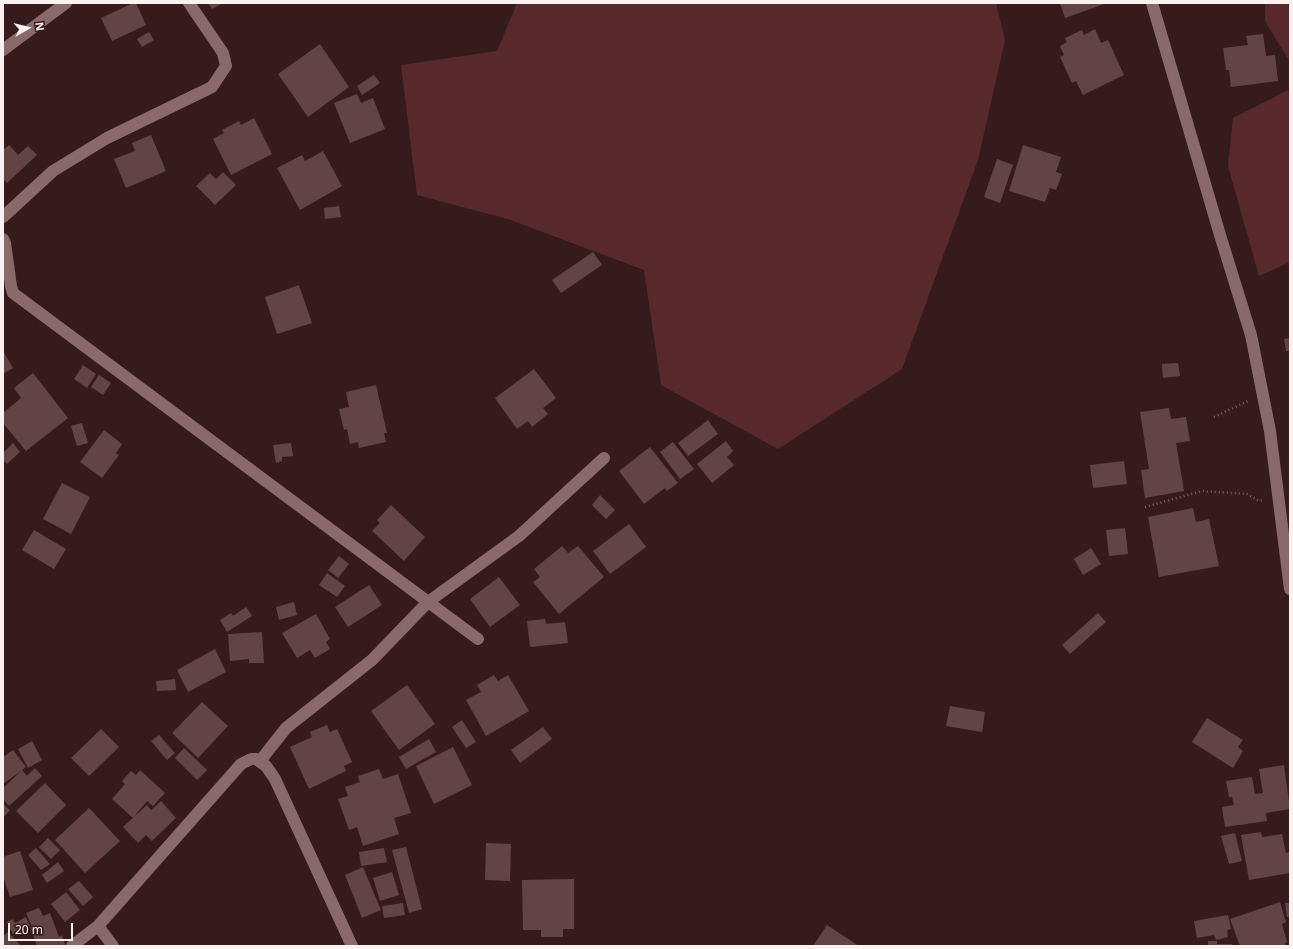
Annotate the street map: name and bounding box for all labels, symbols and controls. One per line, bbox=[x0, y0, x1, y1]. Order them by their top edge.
north arrow bbox=[8, 8, 48, 48]
text: N bbox=[32, 21, 48, 32]
scale bar bbox=[10, 915, 75, 941]
text: 20 m bbox=[15, 921, 43, 938]

